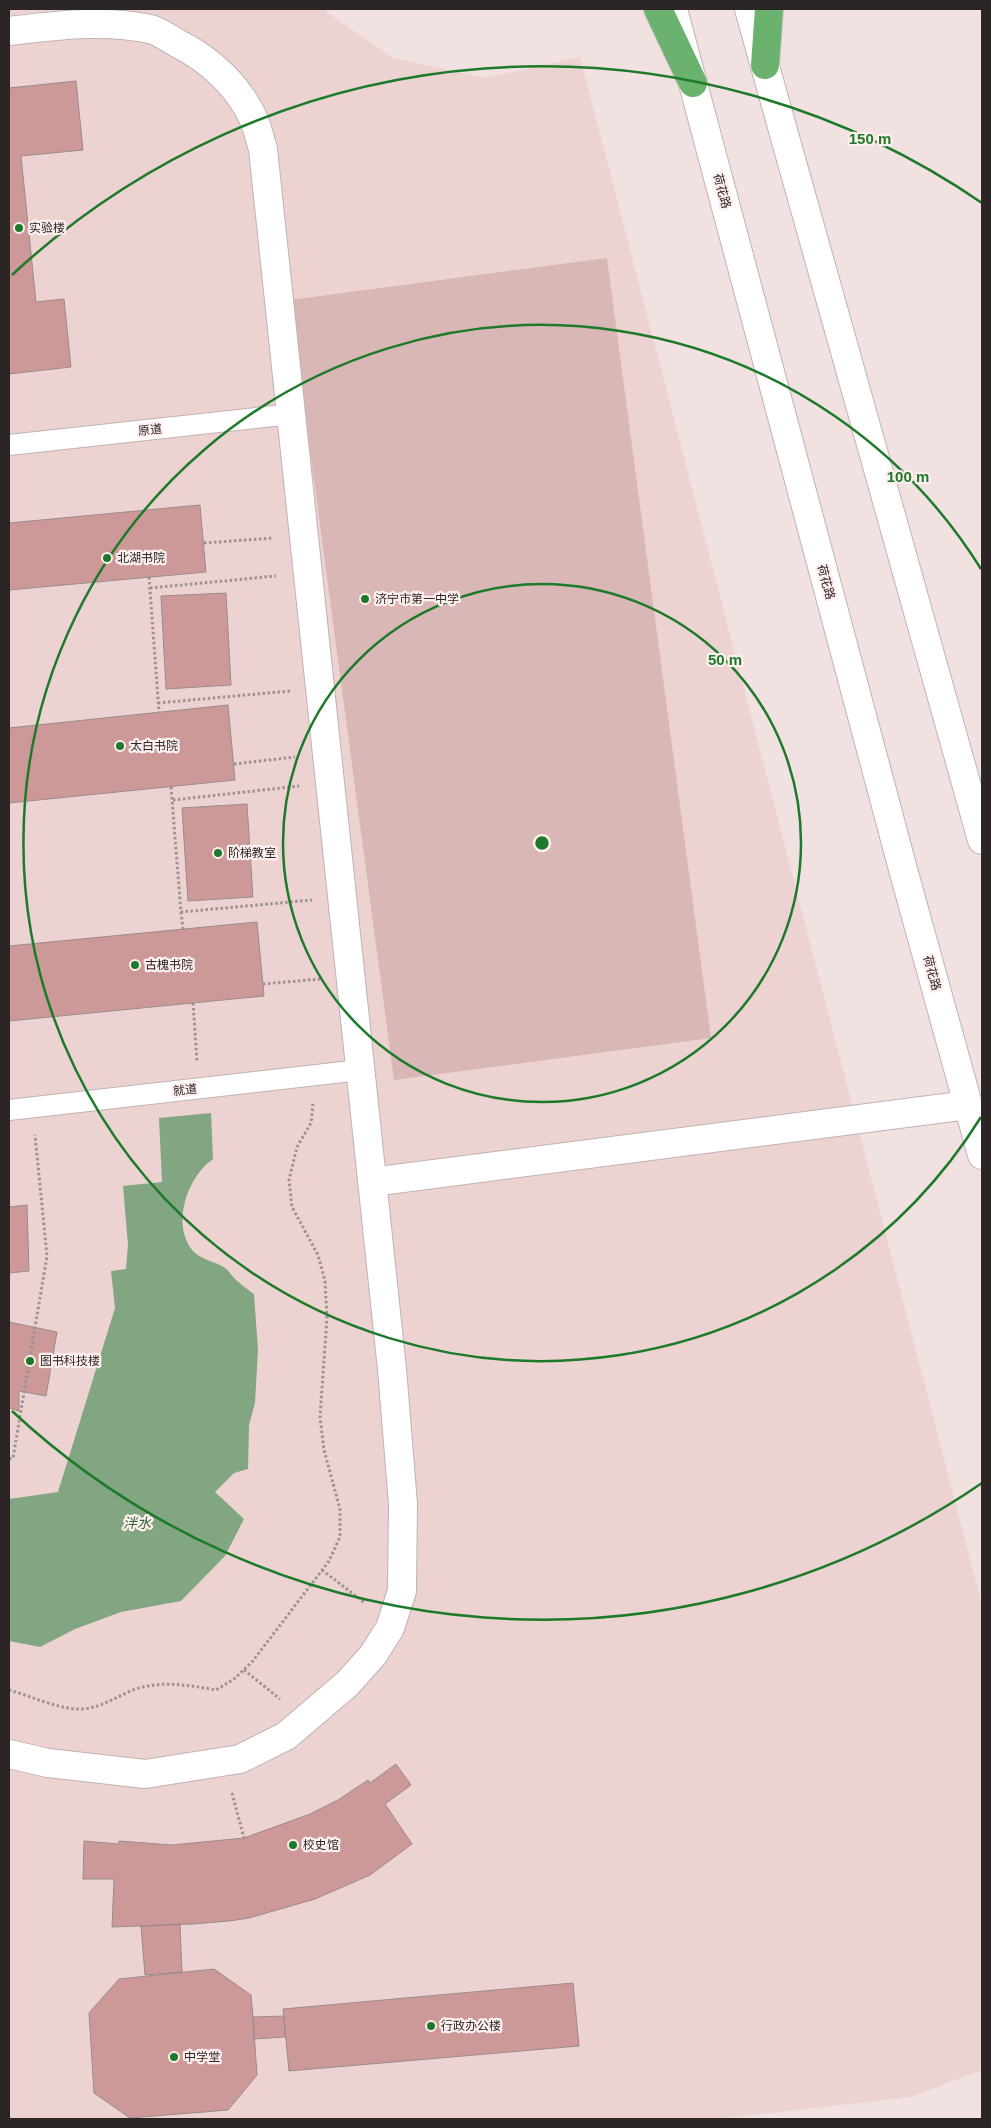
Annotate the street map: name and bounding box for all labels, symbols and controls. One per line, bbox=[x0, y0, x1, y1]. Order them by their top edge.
text: 150 m bbox=[849, 130, 891, 147]
street label: 荷花路 bbox=[711, 172, 733, 210]
place label: 实验楼 bbox=[29, 221, 65, 235]
marker: 实验楼 bbox=[13, 222, 25, 234]
street label: 原道 bbox=[137, 422, 163, 438]
text: 100 m bbox=[887, 468, 929, 485]
place label: 北湖书院 bbox=[117, 551, 165, 565]
marker: 北湖书院 bbox=[101, 552, 113, 564]
street label: 荷花路 bbox=[815, 563, 837, 601]
place label: 济宁市第一中学 bbox=[375, 592, 459, 606]
marker: 济宁市第一中学 bbox=[359, 593, 371, 605]
text: 50 m bbox=[708, 651, 742, 668]
place label: 太白书院 bbox=[130, 739, 178, 753]
marker: 太白书院 bbox=[114, 740, 126, 752]
centre of rings bbox=[533, 834, 551, 852]
place label: 阶梯教室 bbox=[228, 846, 276, 860]
marker: 阶梯教室 bbox=[212, 847, 224, 859]
street label: 荷花路 bbox=[921, 954, 943, 992]
place label: 古槐书院 bbox=[145, 958, 193, 972]
marker: 古槐书院 bbox=[129, 959, 141, 971]
street label: 就道 bbox=[172, 1082, 198, 1098]
place label: 图书科技楼 bbox=[40, 1354, 100, 1368]
marker: 图书科技楼 bbox=[24, 1355, 36, 1367]
water label: 泮水 bbox=[123, 1515, 152, 1531]
place label: 校史馆 bbox=[303, 1838, 339, 1852]
marker: 校史馆 bbox=[287, 1839, 299, 1851]
place label: 行政办公楼 bbox=[441, 2019, 501, 2033]
marker: 行政办公楼 bbox=[425, 2020, 437, 2032]
place label: 中学堂 bbox=[184, 2050, 220, 2064]
marker: 中学堂 bbox=[168, 2051, 180, 2063]

